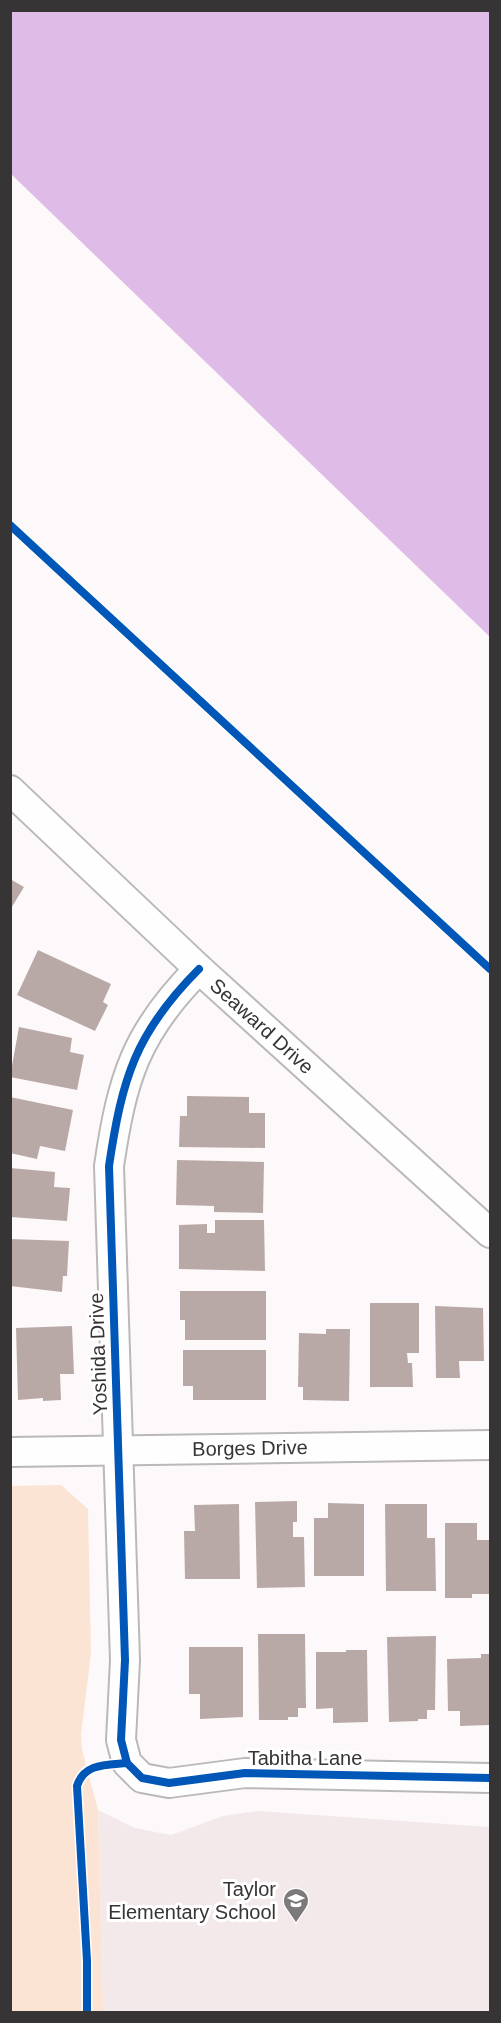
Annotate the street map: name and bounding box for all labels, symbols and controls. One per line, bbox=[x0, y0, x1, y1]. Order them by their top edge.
street label: Seaward Drive bbox=[206, 974, 318, 1078]
street label: Yoshida Drive bbox=[85, 1292, 111, 1416]
street label: Borges Drive bbox=[192, 1436, 308, 1460]
street label: Tabitha Lane bbox=[248, 1747, 362, 1769]
place label: Taylor Elementary School bbox=[108, 1878, 276, 1923]
school or university icon: Taylor Elementary School bbox=[281, 1886, 311, 1924]

